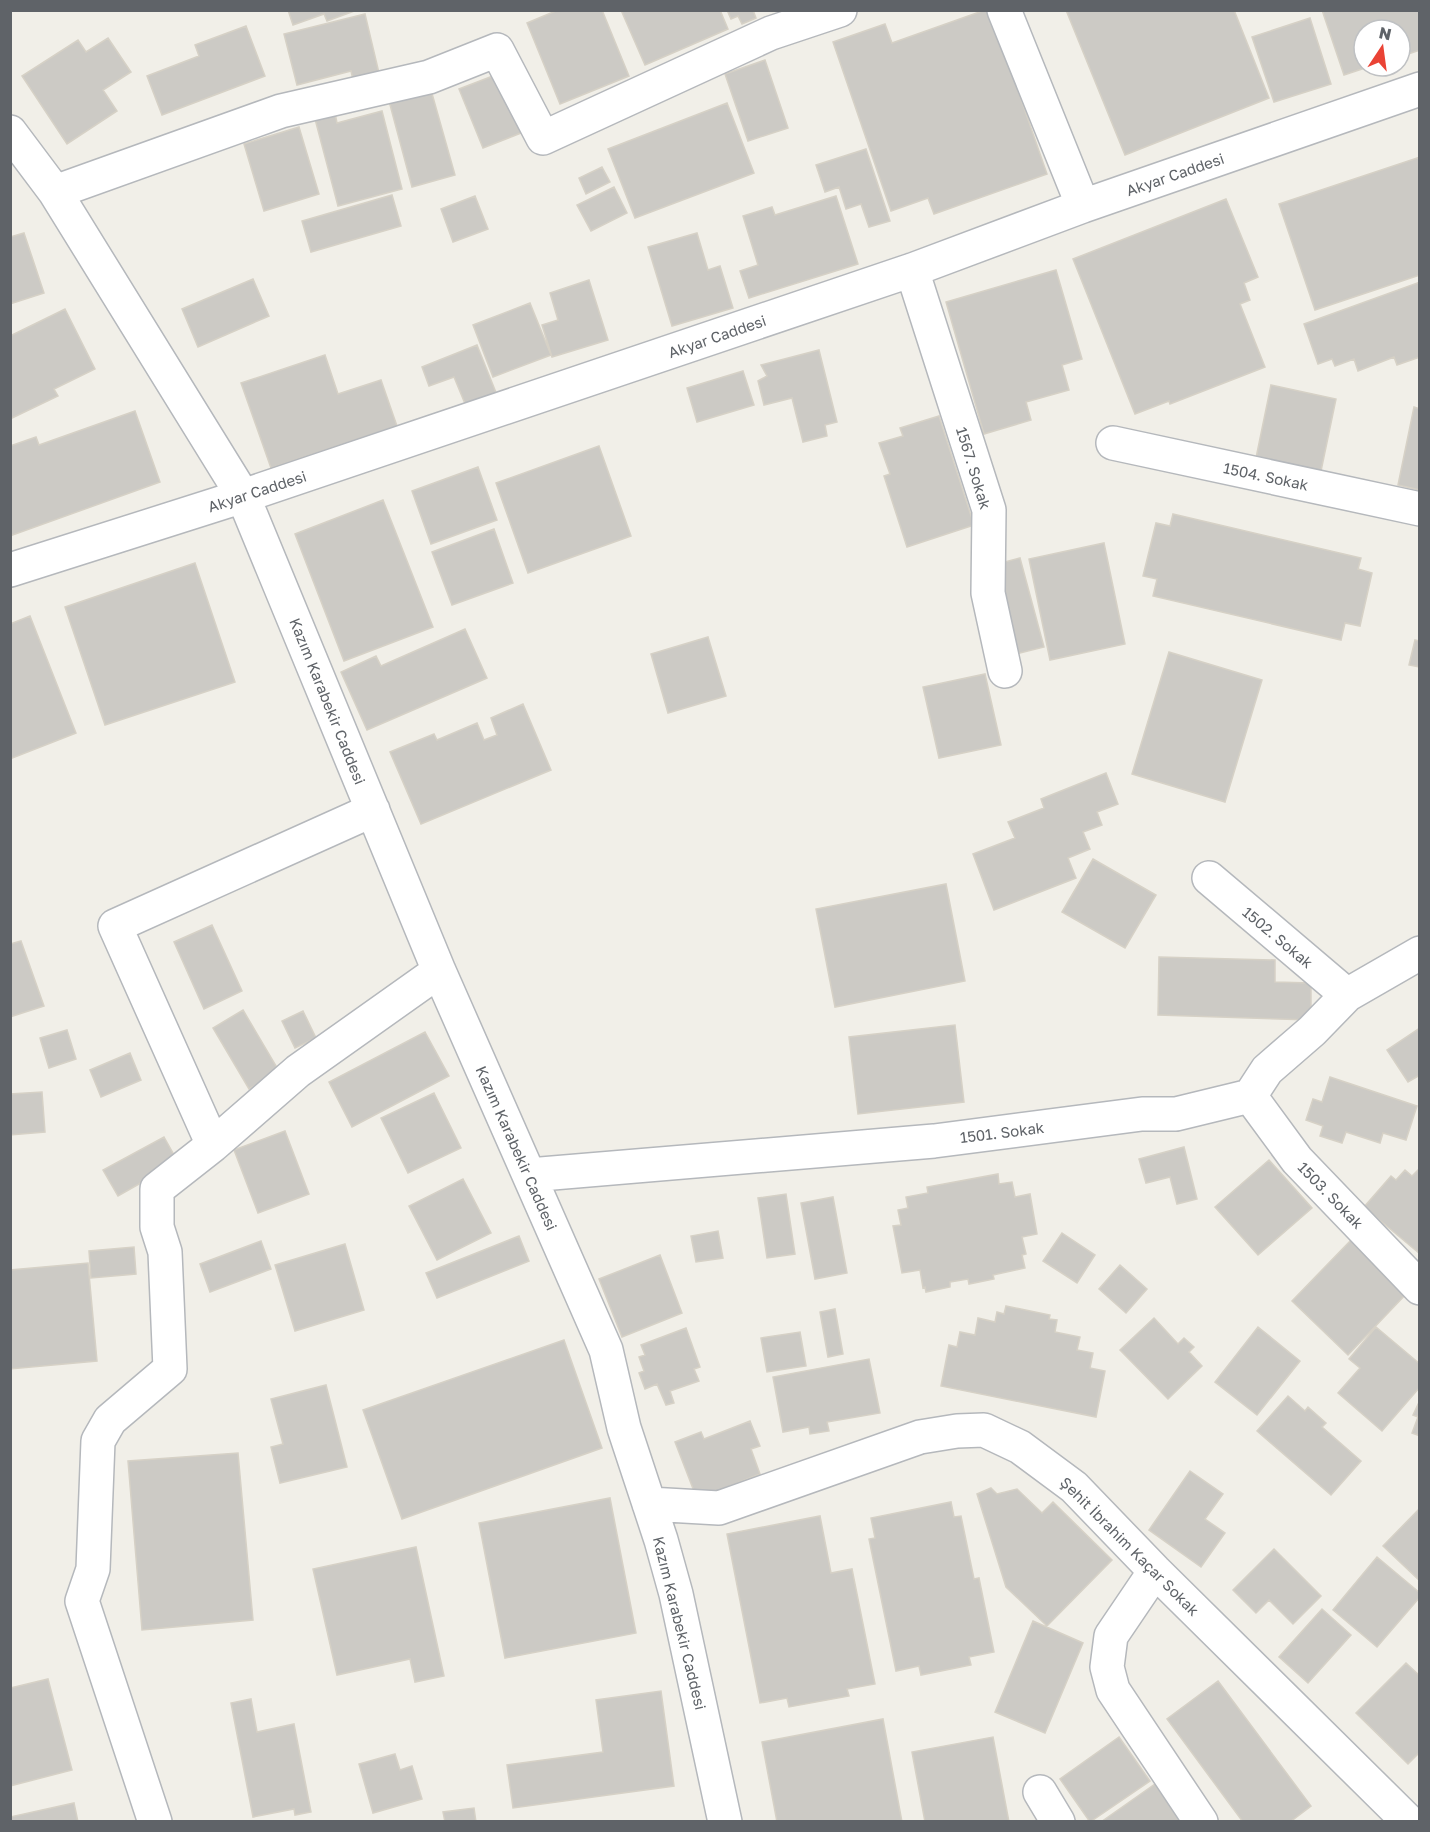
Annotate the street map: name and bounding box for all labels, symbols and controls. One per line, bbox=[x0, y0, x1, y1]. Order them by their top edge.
north arrow bbox=[1352, 18, 1412, 78]
text: N bbox=[1377, 22, 1394, 44]
street label: Akyar Caddesi bbox=[1124, 149, 1226, 199]
street label: Akyar Caddesi bbox=[666, 311, 768, 361]
street label: 1567. Sokak bbox=[953, 425, 995, 512]
street label: 1504. Sokak bbox=[1222, 458, 1311, 494]
street label: Akyar Caddesi bbox=[205, 467, 309, 515]
street label: Kazım Karabekir Caddesi bbox=[286, 615, 370, 787]
street label: 1502. Sokak bbox=[1239, 902, 1317, 972]
street label: Kazım Karabekir Caddesi bbox=[473, 1063, 561, 1233]
street label: 1501. Sokak bbox=[959, 1118, 1046, 1146]
street label: 1503. Sokak bbox=[1295, 1158, 1368, 1233]
street label: Şehit İbrahim Kaçar Sokak bbox=[1057, 1473, 1203, 1619]
street label: Kazım Karabekir Caddesi bbox=[650, 1534, 710, 1712]

